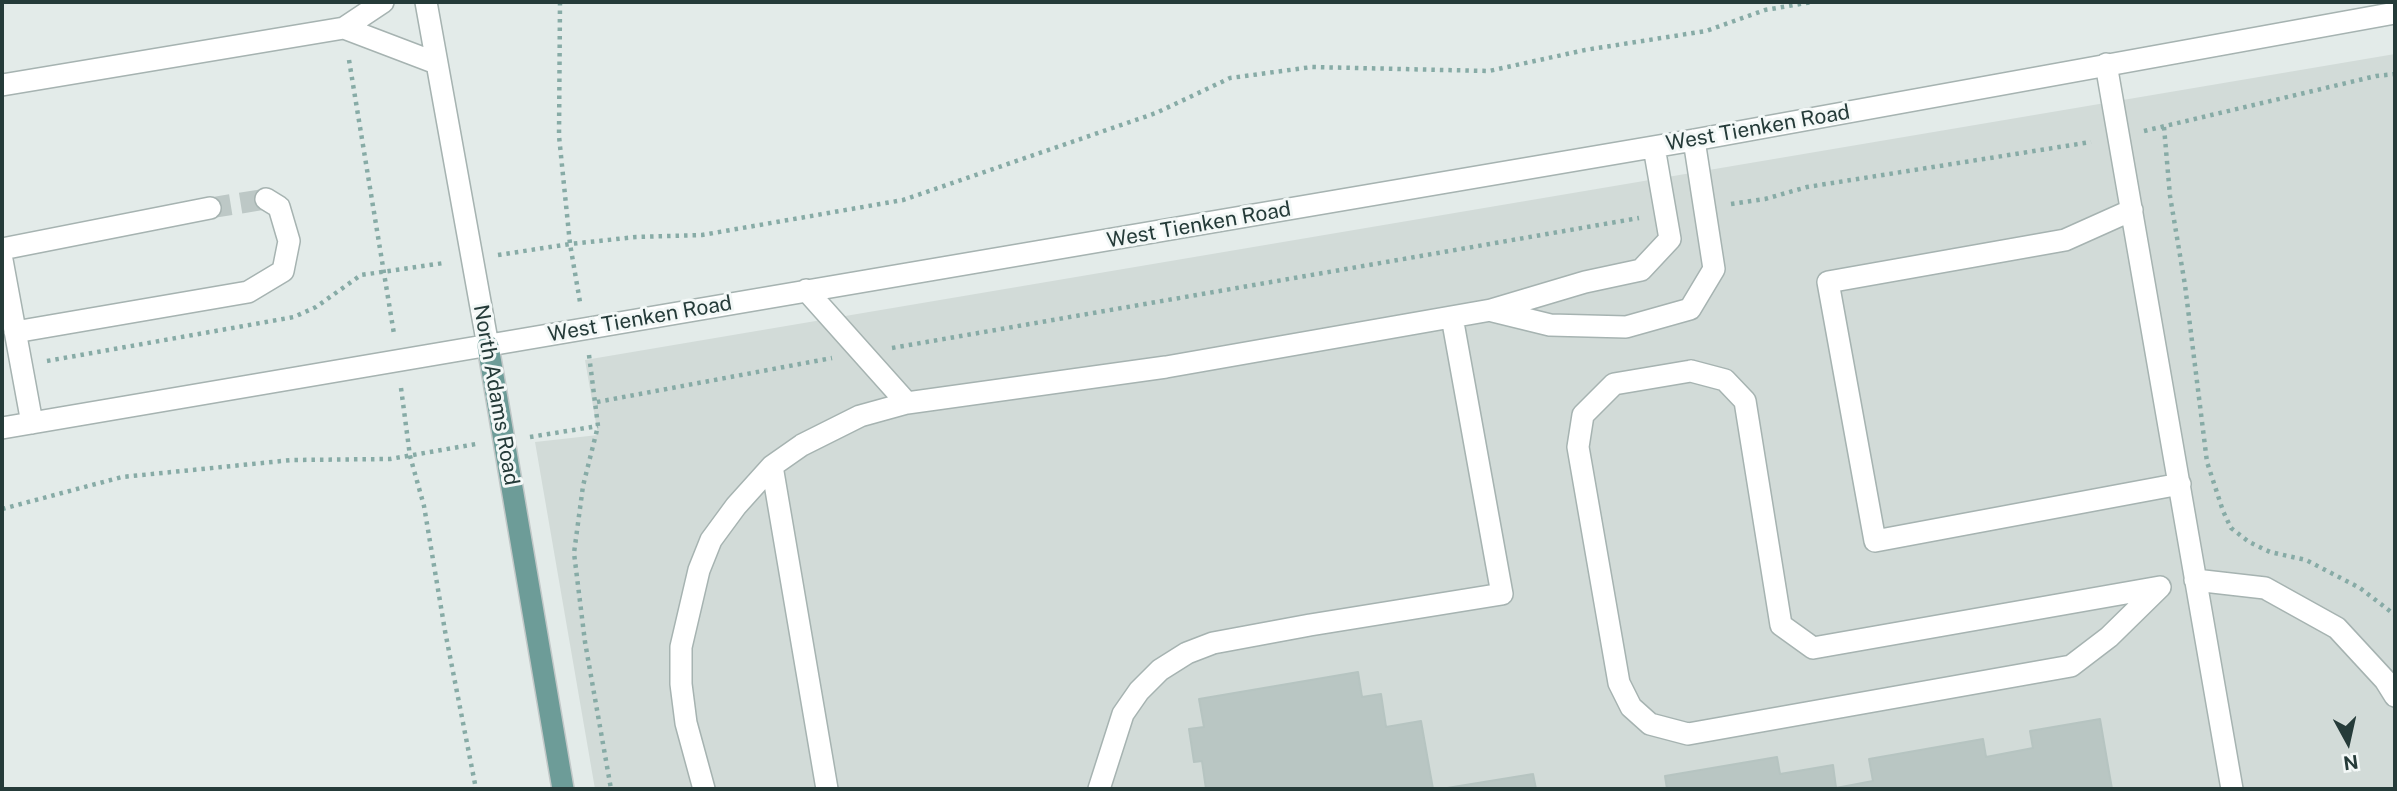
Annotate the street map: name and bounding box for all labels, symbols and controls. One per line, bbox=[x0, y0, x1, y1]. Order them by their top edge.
street label: West Tienken Road bbox=[1664, 99, 1852, 157]
street label: West Tienken Road bbox=[1105, 196, 1293, 254]
street label: West Tienken Road bbox=[546, 290, 734, 348]
street label: North Adams Road bbox=[468, 303, 524, 487]
north arrow bbox=[2313, 707, 2383, 777]
text: N bbox=[2342, 751, 2360, 775]

